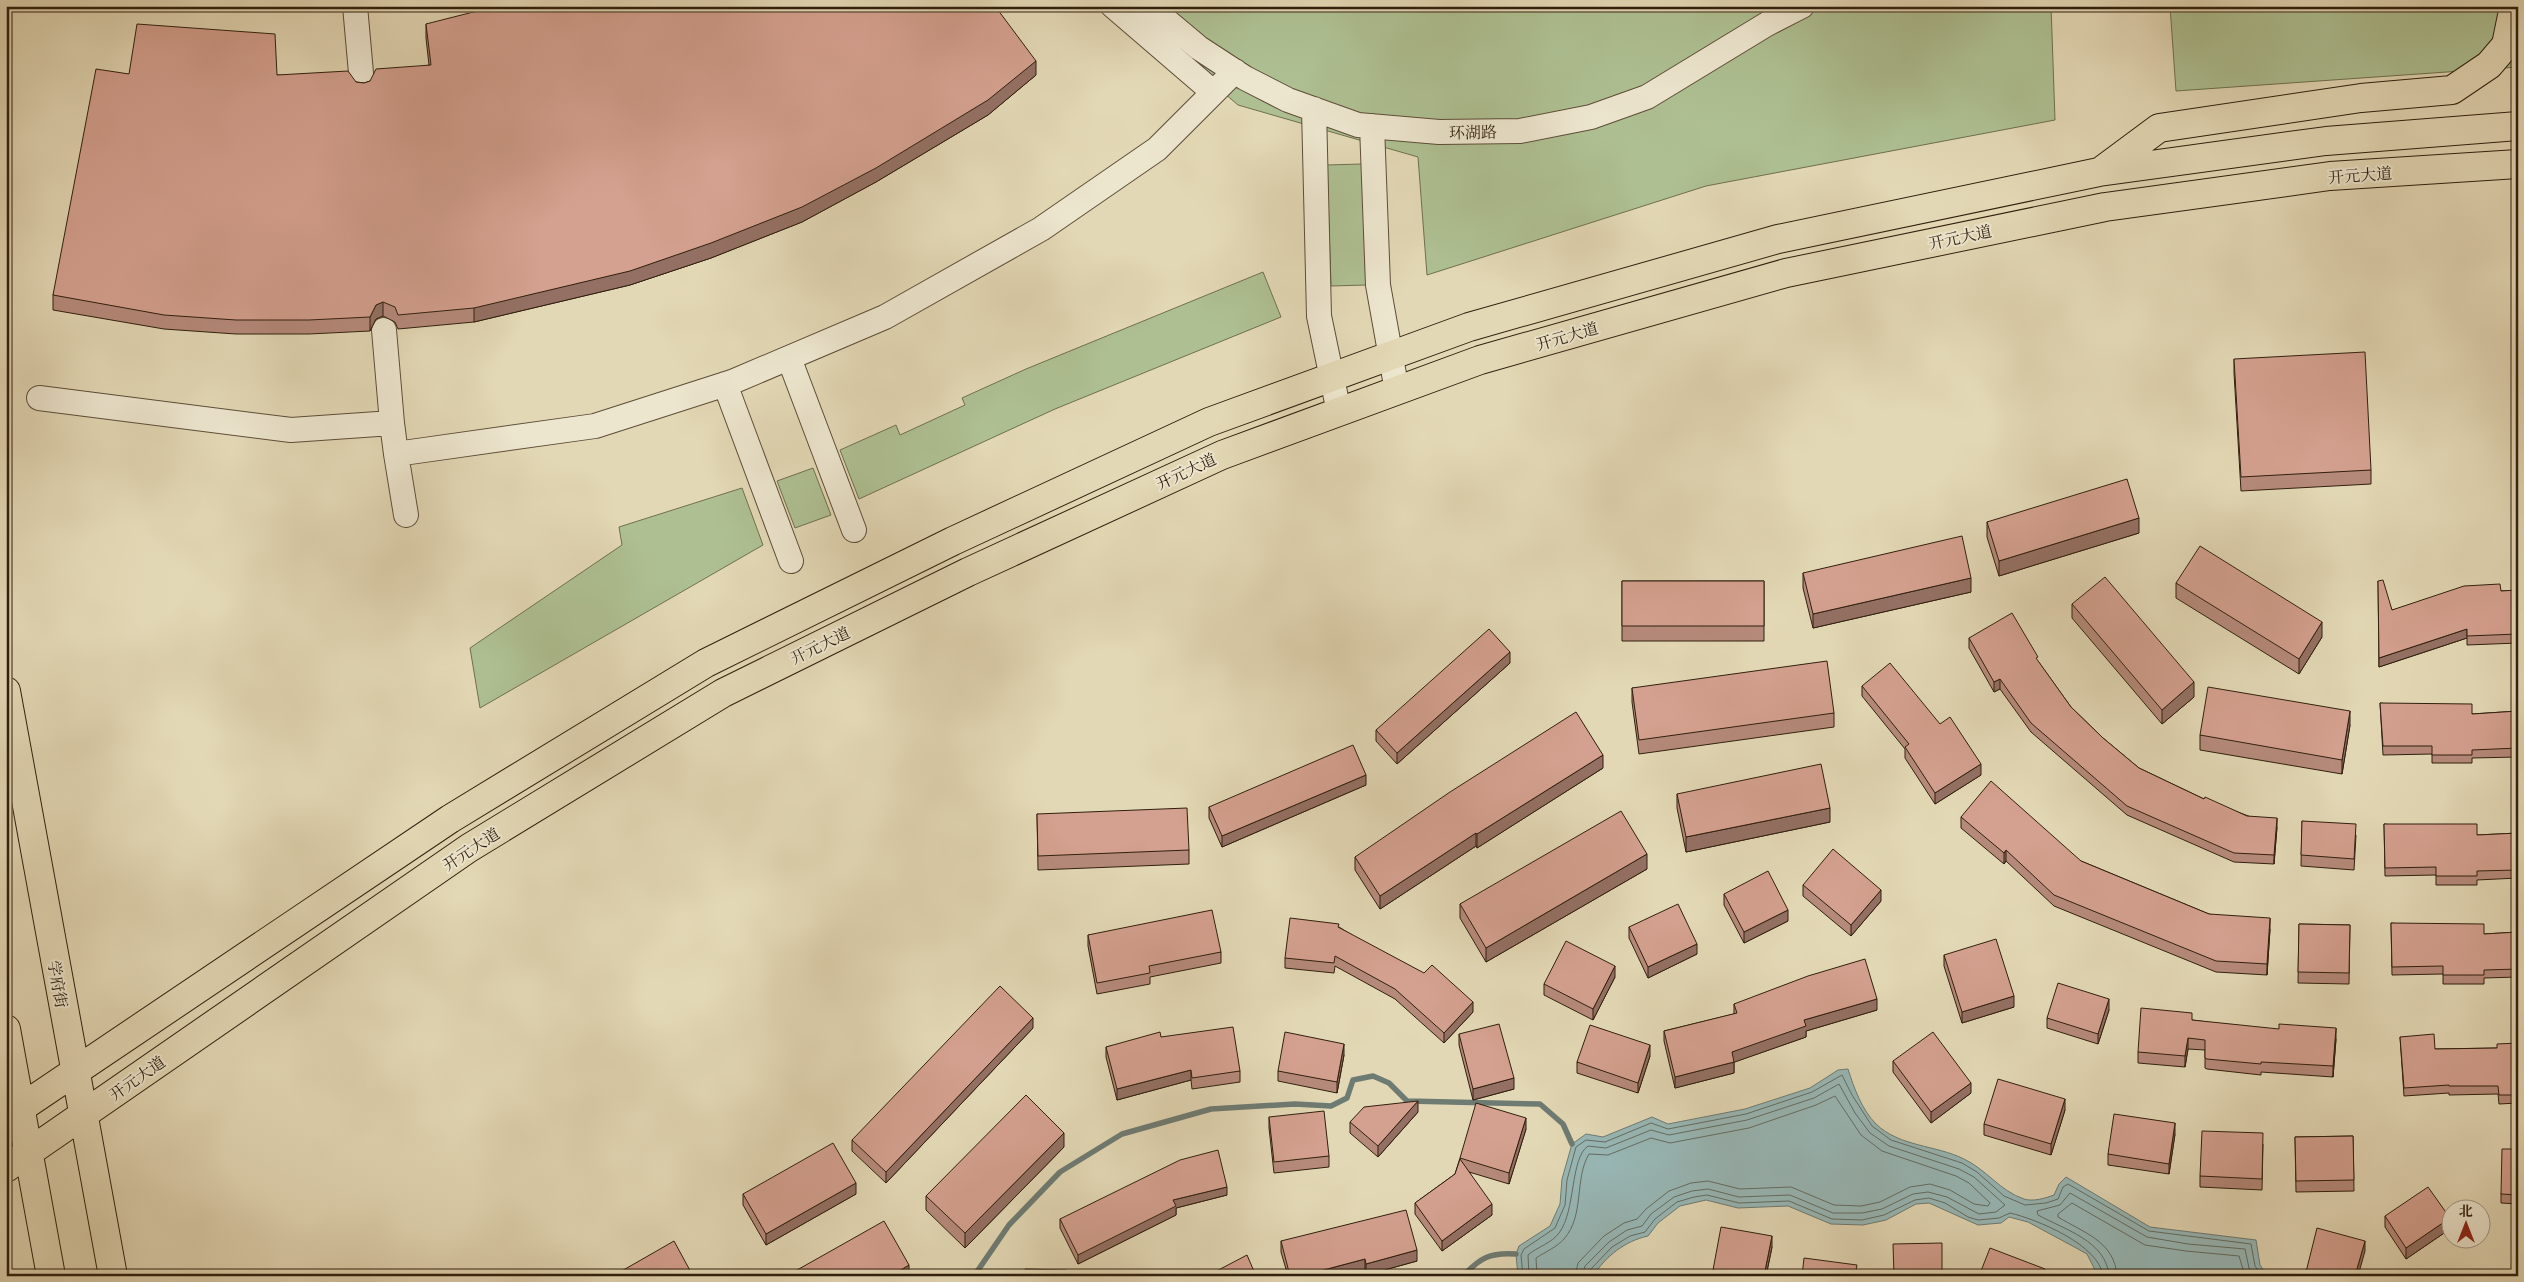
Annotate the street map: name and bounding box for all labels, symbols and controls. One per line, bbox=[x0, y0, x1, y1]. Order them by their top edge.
street label: 环湖路 bbox=[1449, 122, 1497, 142]
street label: 开元大道 bbox=[2327, 163, 2393, 187]
street label: 开元大道 bbox=[1927, 221, 1993, 253]
street label: 开元大道 bbox=[1533, 318, 1601, 354]
street label: 开元大道 bbox=[1153, 448, 1219, 494]
street label: 开元大道 bbox=[787, 622, 853, 668]
street label: 开元大道 bbox=[439, 823, 503, 875]
street label: 学府街 bbox=[44, 959, 72, 1009]
street label: 开元大道 bbox=[105, 1051, 169, 1105]
north arrow bbox=[2442, 1200, 2492, 1250]
text: 北 bbox=[2459, 1202, 2473, 1220]

